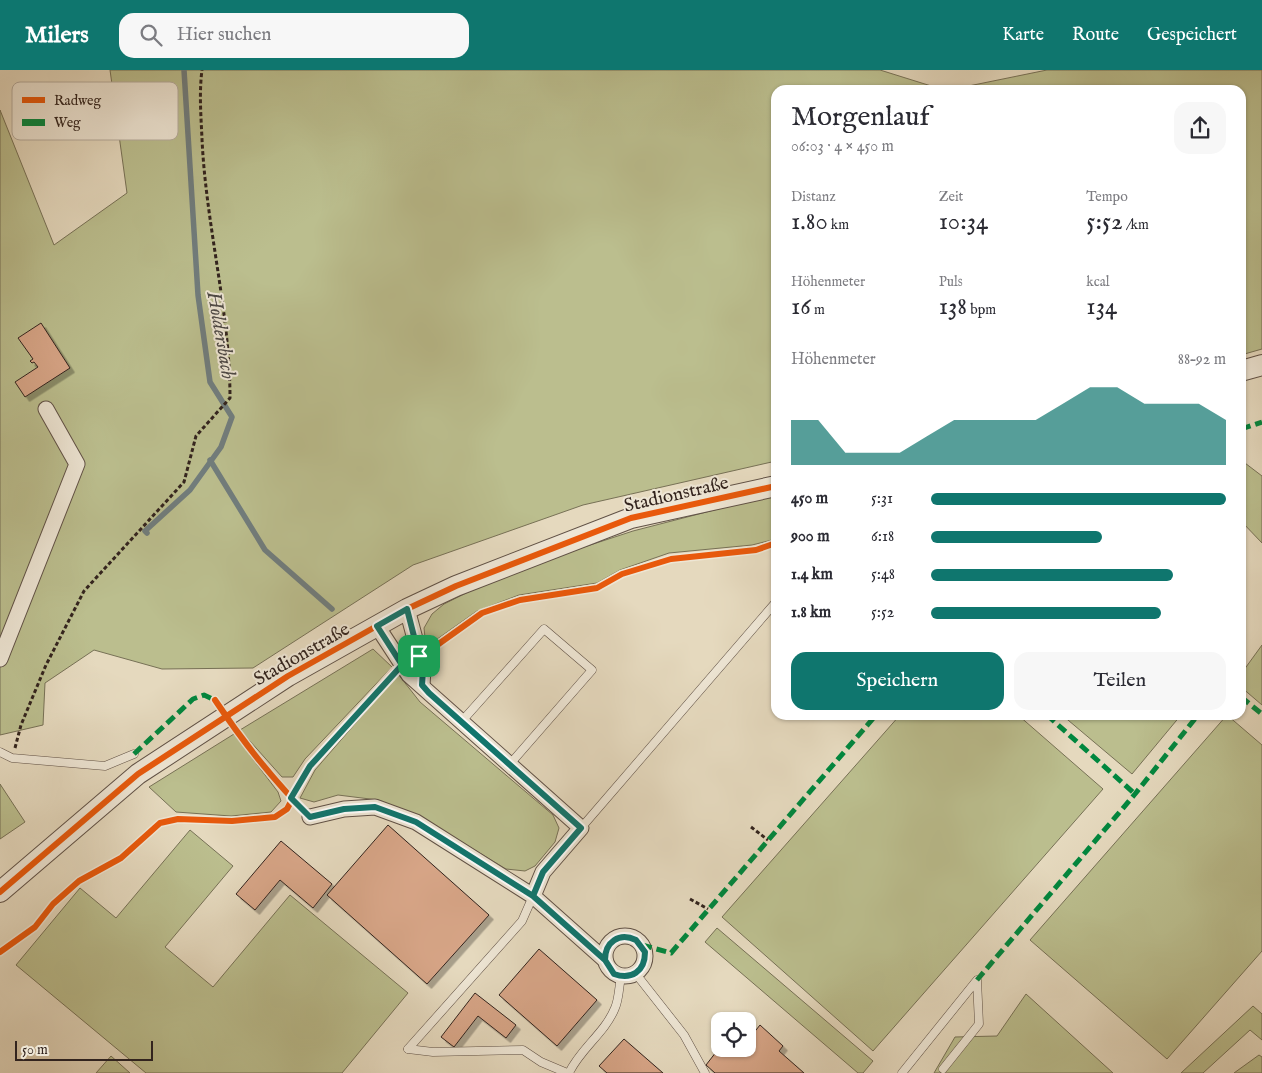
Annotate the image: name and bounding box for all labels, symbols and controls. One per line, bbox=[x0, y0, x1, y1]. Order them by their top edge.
search box bbox=[119, 13, 469, 58]
text: Milers bbox=[25, 20, 89, 51]
icon: search bbox=[137, 21, 165, 49]
text: Hier suchen bbox=[177, 23, 271, 47]
text: Karte bbox=[1002, 24, 1044, 47]
text: Route bbox=[1072, 24, 1119, 47]
text: Gespeichert bbox=[1147, 24, 1237, 47]
legend bbox=[12, 82, 178, 140]
text: Radweg bbox=[54, 92, 102, 110]
text: Morgenlauf bbox=[791, 100, 930, 135]
button: share bbox=[1174, 102, 1226, 154]
text: Weg bbox=[54, 114, 81, 132]
text: 06:03 · 4 × 450 m bbox=[791, 137, 894, 157]
text: Distanz bbox=[791, 188, 836, 206]
text: Zeit bbox=[939, 188, 963, 206]
text: Tempo bbox=[1086, 188, 1128, 206]
text: 1.80 bbox=[791, 206, 828, 238]
text: 10:34 bbox=[939, 206, 988, 238]
text: 5:52 bbox=[1086, 206, 1123, 238]
text: km bbox=[828, 216, 849, 234]
text: /km bbox=[1123, 216, 1149, 234]
text: Höhenmeter bbox=[791, 273, 865, 291]
text: Puls bbox=[939, 273, 963, 291]
text: kcal bbox=[1086, 273, 1110, 291]
water label: Holdersbach bbox=[200, 289, 241, 382]
text: 16 bbox=[791, 291, 811, 323]
text: 138 bbox=[939, 291, 967, 323]
text: 134 bbox=[1086, 291, 1117, 323]
text: m bbox=[811, 301, 825, 319]
text: bpm bbox=[967, 301, 996, 319]
text: Höhenmeter bbox=[791, 350, 876, 370]
text: 88–92 m bbox=[1178, 350, 1226, 370]
street label: Stadionstraße bbox=[622, 471, 731, 519]
text: 450 m bbox=[791, 489, 828, 509]
text: 5:31 bbox=[871, 489, 893, 509]
text: 900 m bbox=[791, 527, 830, 547]
text: 6:18 bbox=[871, 527, 894, 547]
text: 1.4 km bbox=[791, 565, 833, 585]
text: 5:48 bbox=[871, 565, 895, 585]
text: 1.8 km bbox=[791, 603, 831, 623]
text: 5:52 bbox=[871, 603, 894, 623]
street label: Stadionstraße bbox=[250, 618, 354, 692]
pin bbox=[398, 635, 440, 677]
icon: arrive bbox=[405, 642, 433, 670]
button: Speichern bbox=[791, 652, 1004, 710]
button: Teilen bbox=[1014, 652, 1226, 710]
map controls bbox=[711, 1012, 756, 1057]
button: locate bbox=[711, 1012, 756, 1057]
scale bar bbox=[15, 1038, 152, 1061]
text: 50 m bbox=[22, 1041, 48, 1059]

